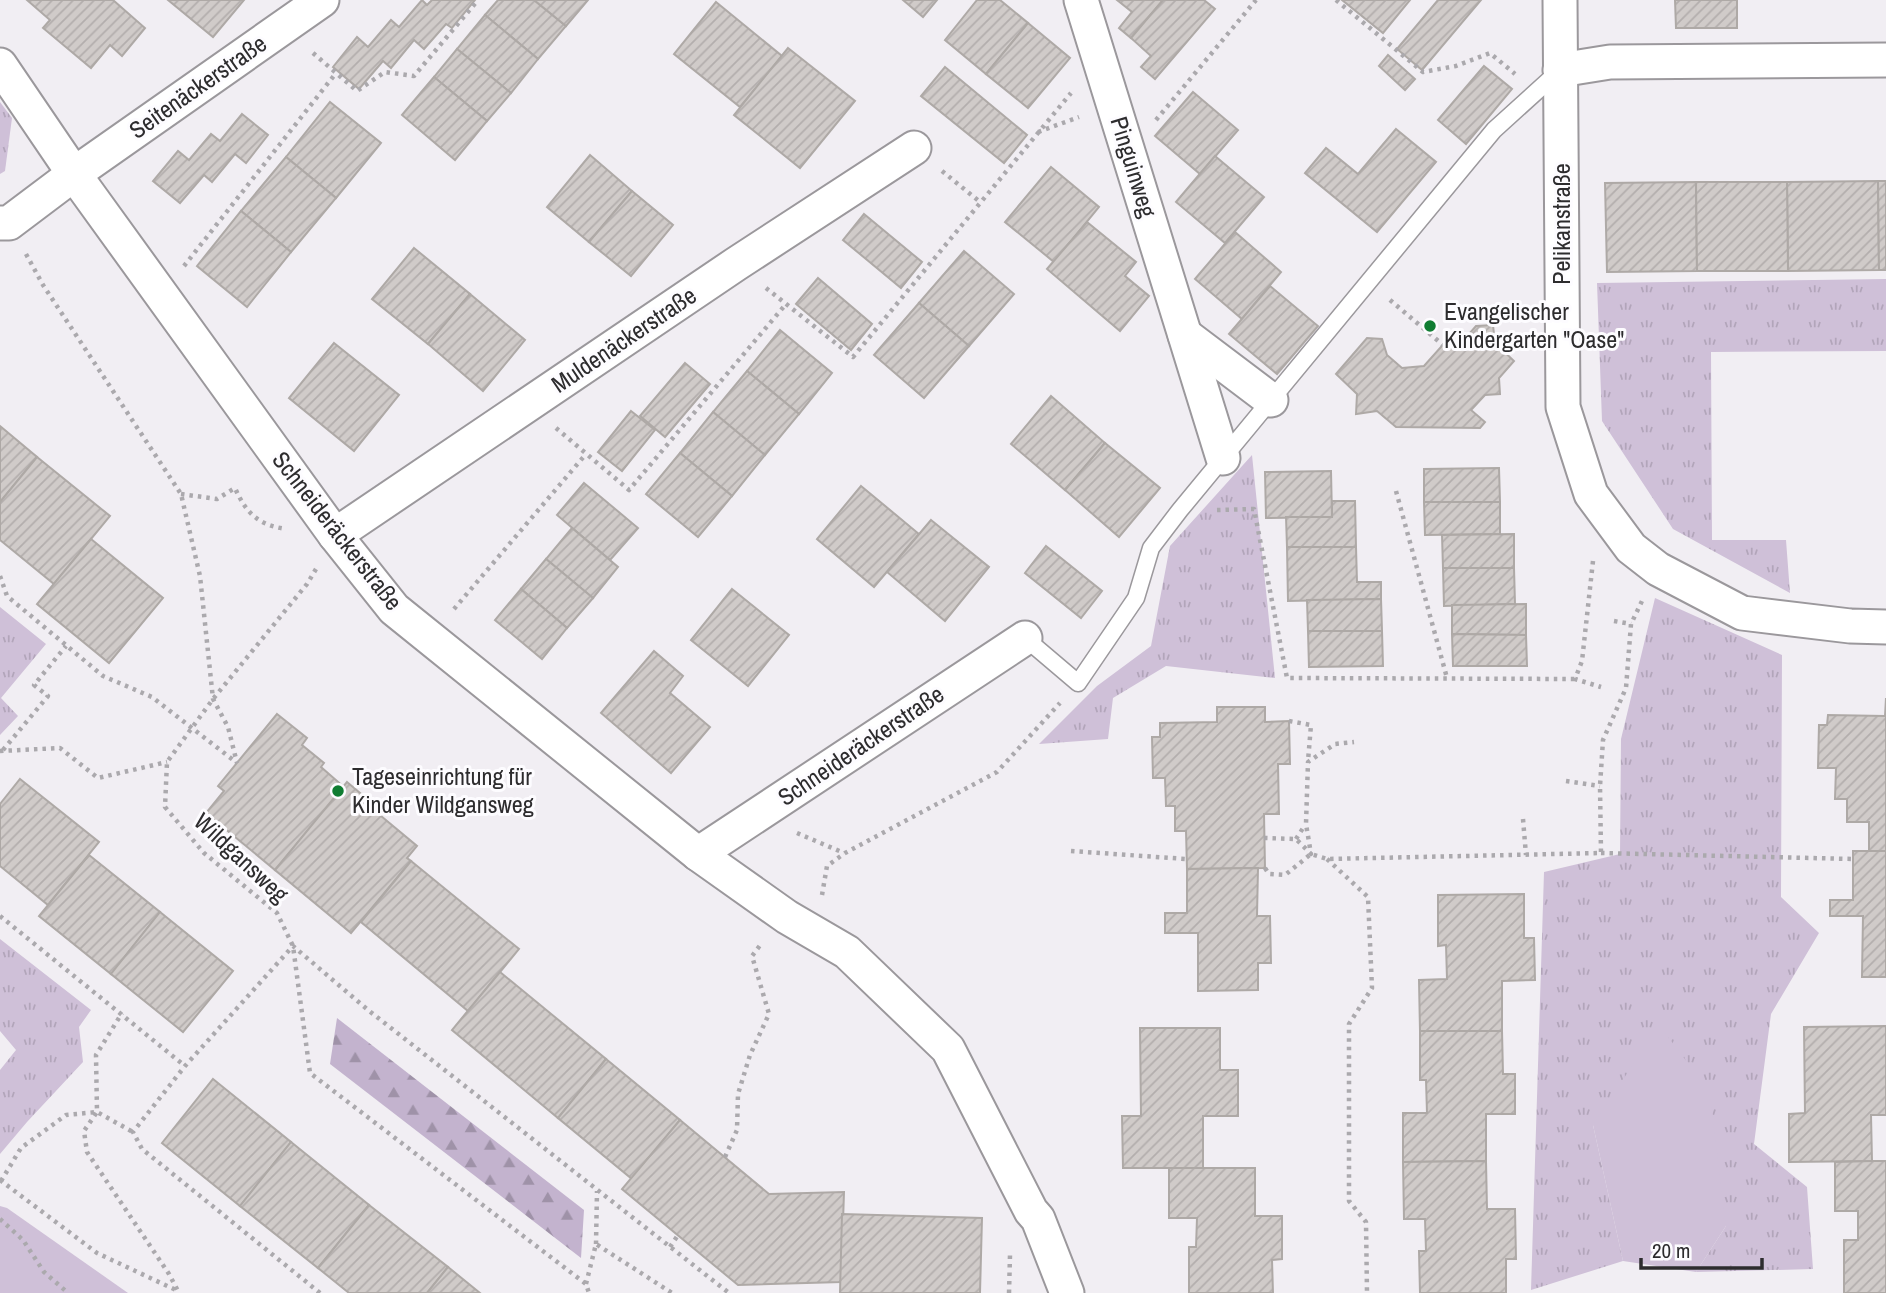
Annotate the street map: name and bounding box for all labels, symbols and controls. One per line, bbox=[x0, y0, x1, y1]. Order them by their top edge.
street label: Seitenäckerstraße bbox=[122, 27, 272, 145]
street label: Pinguinweg bbox=[1103, 112, 1164, 221]
street label: Pelikanstraße bbox=[1545, 163, 1577, 285]
street label: Muldenäckerstraße bbox=[545, 279, 702, 400]
place label: Evangelischer Kindergarten "Oase" bbox=[1444, 295, 1624, 355]
marker: Evangelischer Kindergarten "Oase" bbox=[1422, 318, 1438, 334]
street label: Schneideräckerstraße bbox=[266, 444, 410, 617]
street label: Schneideräckerstraße bbox=[771, 678, 950, 813]
place label: Tageseinrichtung für Kinder Wildgansweg bbox=[352, 760, 534, 820]
marker: Tageseinrichtung für Kinder Wildgansweg bbox=[330, 783, 346, 799]
street label: Wildgansweg bbox=[188, 805, 296, 909]
scale bar bbox=[1641, 1226, 1762, 1270]
text: 20 m bbox=[1652, 1236, 1690, 1265]

